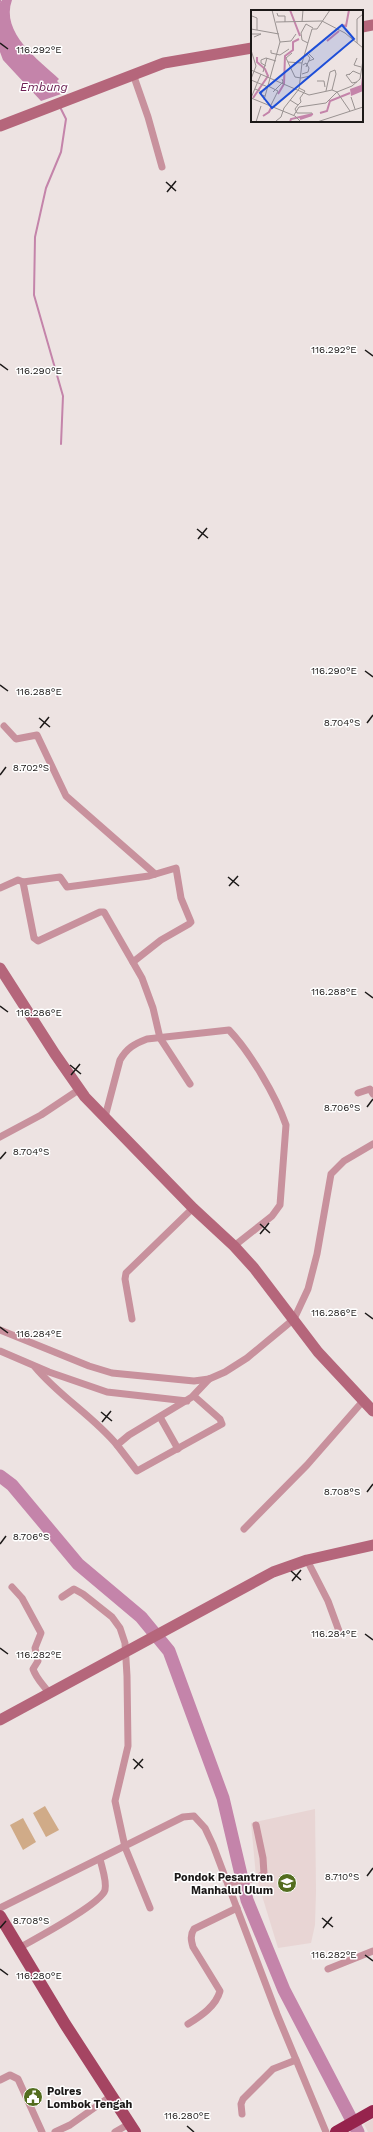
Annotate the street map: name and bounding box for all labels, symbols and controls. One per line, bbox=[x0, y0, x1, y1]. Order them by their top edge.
inset map bbox=[251, 10, 363, 122]
text: 116.292°E bbox=[16, 44, 62, 55]
water label: Embung bbox=[20, 80, 68, 94]
text: 116.292°E bbox=[311, 344, 357, 355]
text: 116.290°E bbox=[16, 365, 62, 376]
text: 116.290°E bbox=[311, 665, 357, 676]
text: 116.288°E bbox=[16, 686, 62, 697]
text: 8.704°S bbox=[324, 717, 360, 728]
text: 8.702°S bbox=[13, 762, 49, 773]
text: 116.288°E bbox=[311, 986, 357, 997]
text: 116.286°E bbox=[16, 1007, 62, 1018]
text: 8.706°S bbox=[324, 1102, 360, 1113]
text: 8.704°S bbox=[13, 1146, 49, 1157]
text: 116.286°E bbox=[311, 1307, 357, 1318]
text: 116.284°E bbox=[16, 1328, 62, 1339]
text: 8.708°S bbox=[324, 1486, 360, 1497]
text: 8.706°S bbox=[13, 1531, 49, 1542]
text: 116.284°E bbox=[311, 1628, 357, 1639]
text: 116.282°E bbox=[16, 1649, 62, 1660]
place label: Pondok Pesantren Manhalul Ulum bbox=[174, 1871, 273, 1897]
text: 8.710°S bbox=[325, 1871, 359, 1882]
school or university icon: Pondok Pesantren Manhalul Ulum bbox=[276, 1872, 298, 1894]
text: 8.708°S bbox=[13, 1915, 49, 1926]
text: 116.282°E bbox=[311, 1949, 357, 1960]
text: 116.280°E bbox=[16, 1970, 62, 1981]
place label: Polres Lombok Tengah bbox=[47, 2085, 133, 2111]
public building icon: Polres Lombok Tengah bbox=[22, 2086, 44, 2108]
text: 116.280°E bbox=[164, 2110, 210, 2121]

